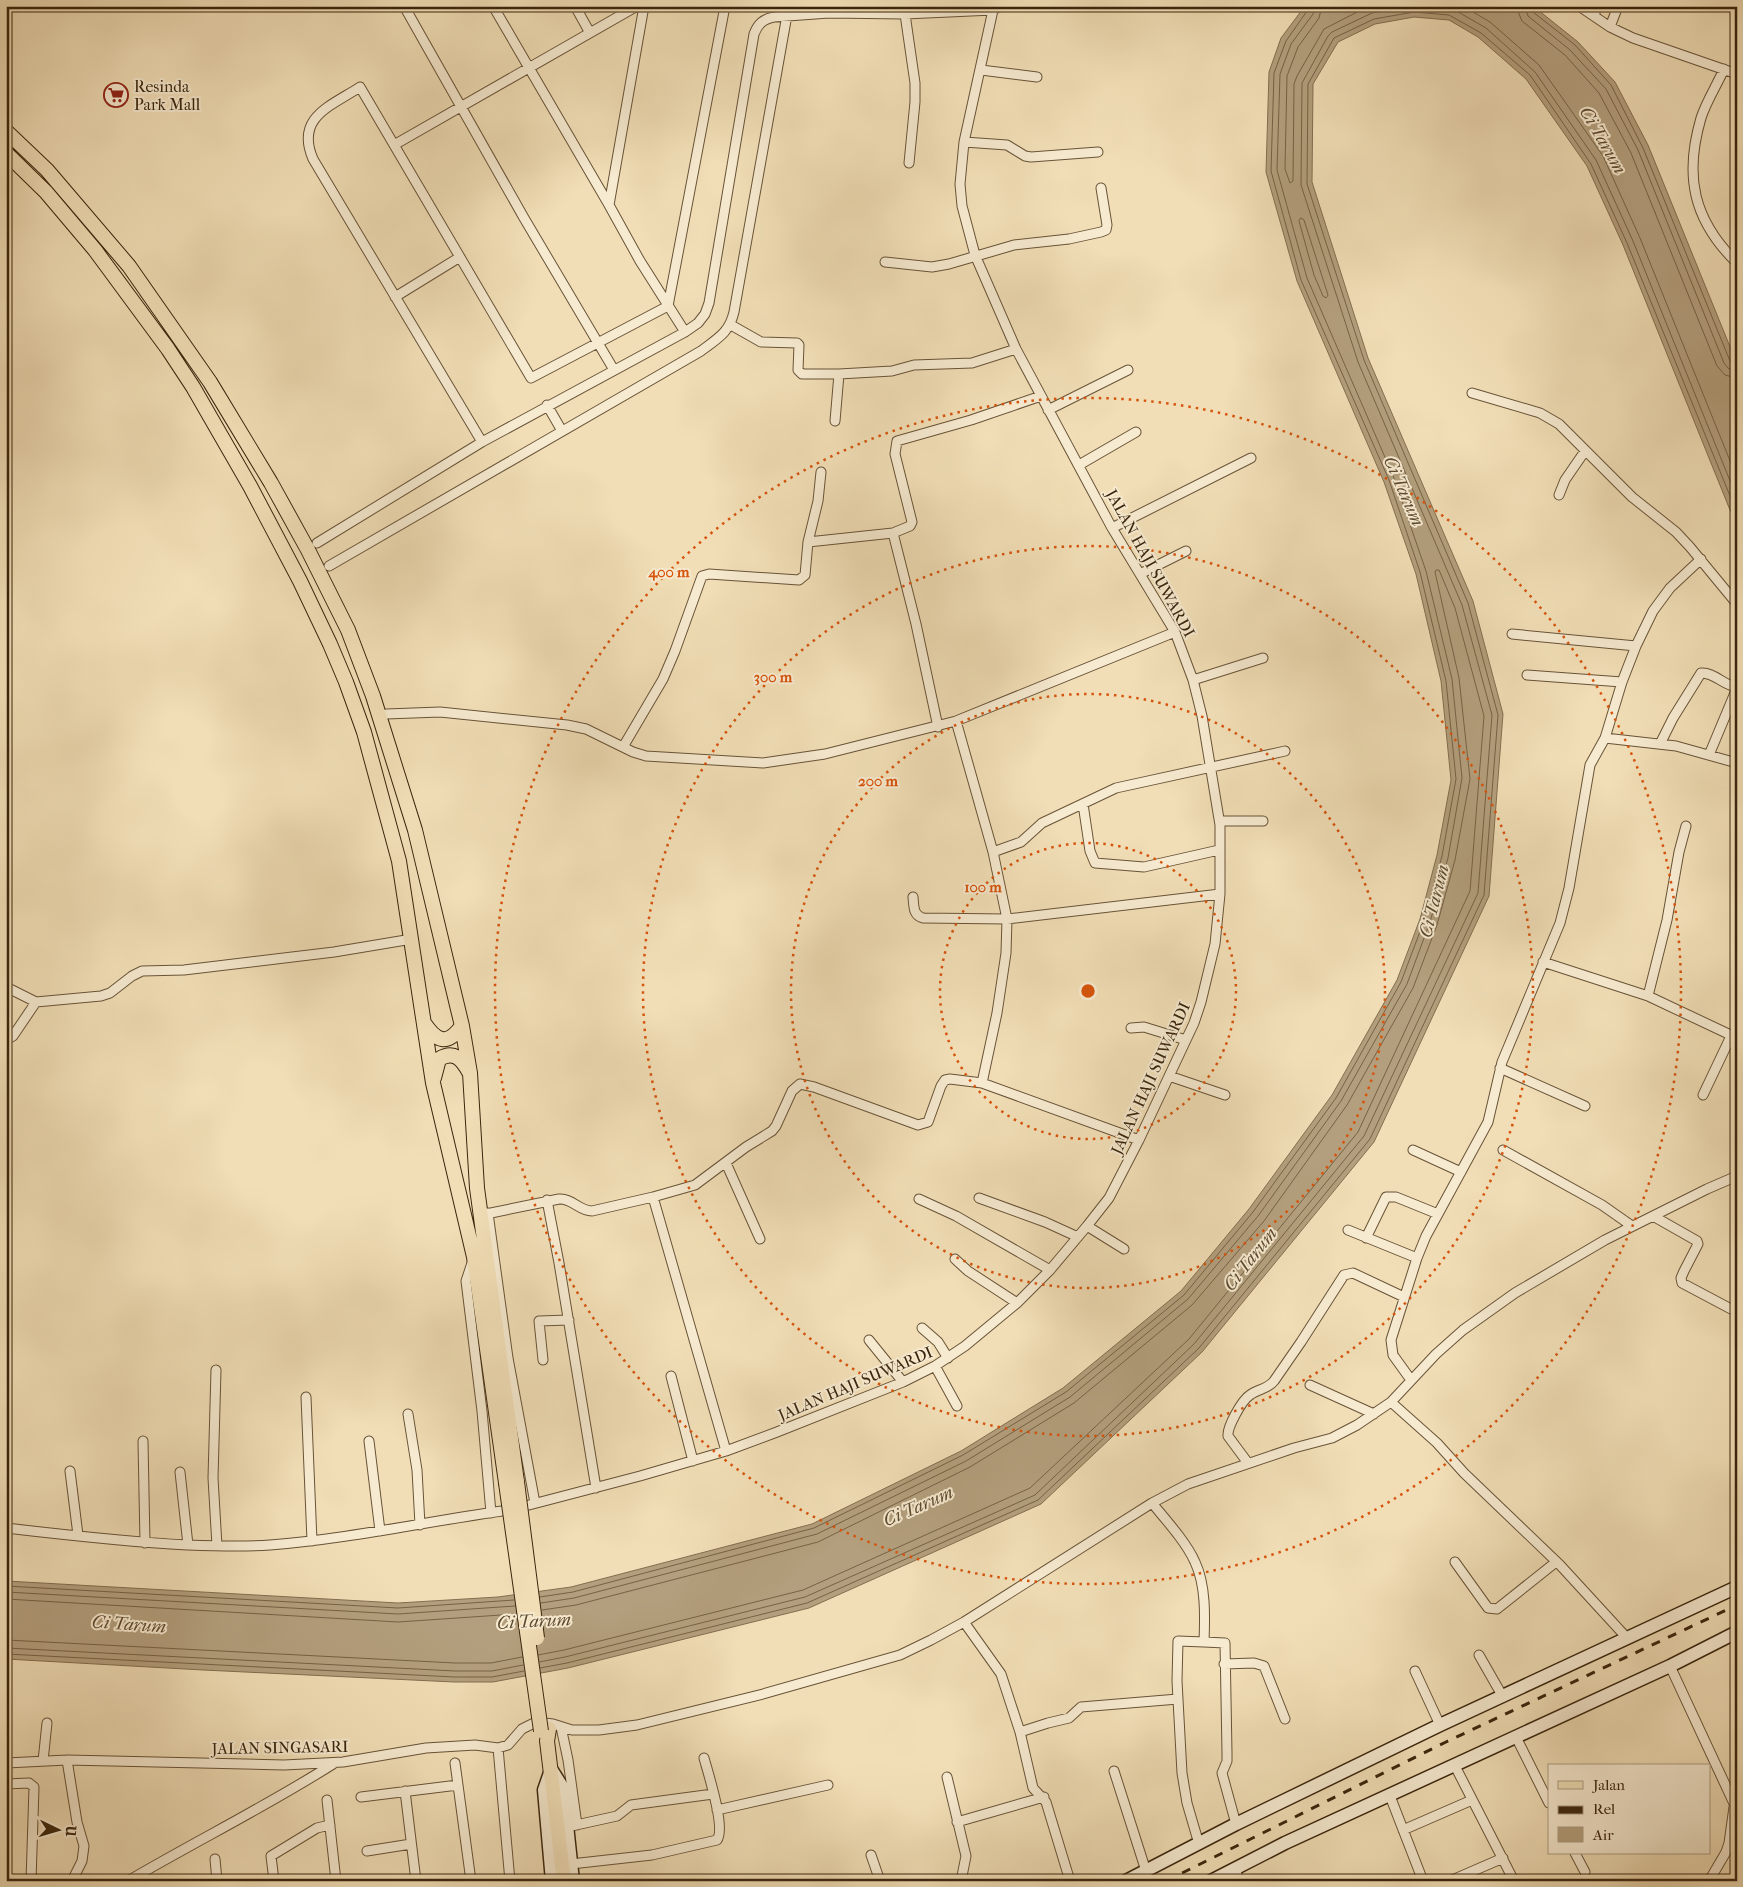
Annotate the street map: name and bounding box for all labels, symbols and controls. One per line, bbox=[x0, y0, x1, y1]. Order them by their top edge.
place label: Resinda Park Mall bbox=[134, 77, 201, 114]
supermarket icon: Resinda Park Mall bbox=[103, 82, 129, 108]
water label: Ci Tarum bbox=[1575, 103, 1630, 178]
water label: Ci Tarum bbox=[1379, 453, 1428, 529]
street label: JALAN HAJI SUWARDI bbox=[1101, 484, 1199, 640]
text: 400 m bbox=[647, 563, 690, 581]
text: 300 m bbox=[754, 668, 793, 686]
text: 200 m bbox=[858, 772, 898, 790]
water label: Ci Tarum bbox=[1415, 863, 1454, 940]
text: 100 m bbox=[964, 878, 1002, 896]
centre of rings bbox=[1079, 982, 1097, 1000]
street label: JALAN HAJI SUWARDI bbox=[1106, 999, 1194, 1159]
water label: Ci Tarum bbox=[1219, 1224, 1281, 1295]
street label: JALAN HAJI SUWARDI bbox=[773, 1342, 935, 1425]
water label: Ci Tarum bbox=[880, 1482, 956, 1531]
water label: Ci Tarum bbox=[496, 1609, 572, 1634]
water label: Ci Tarum bbox=[91, 1611, 167, 1638]
street label: JALAN SINGASARI bbox=[209, 1737, 349, 1758]
legend bbox=[1548, 1764, 1710, 1854]
text: Jalan bbox=[1592, 1776, 1625, 1794]
text: Rel bbox=[1593, 1800, 1615, 1818]
north arrow bbox=[32, 1804, 82, 1854]
text: U bbox=[62, 1824, 79, 1837]
text: Air bbox=[1592, 1826, 1614, 1844]

